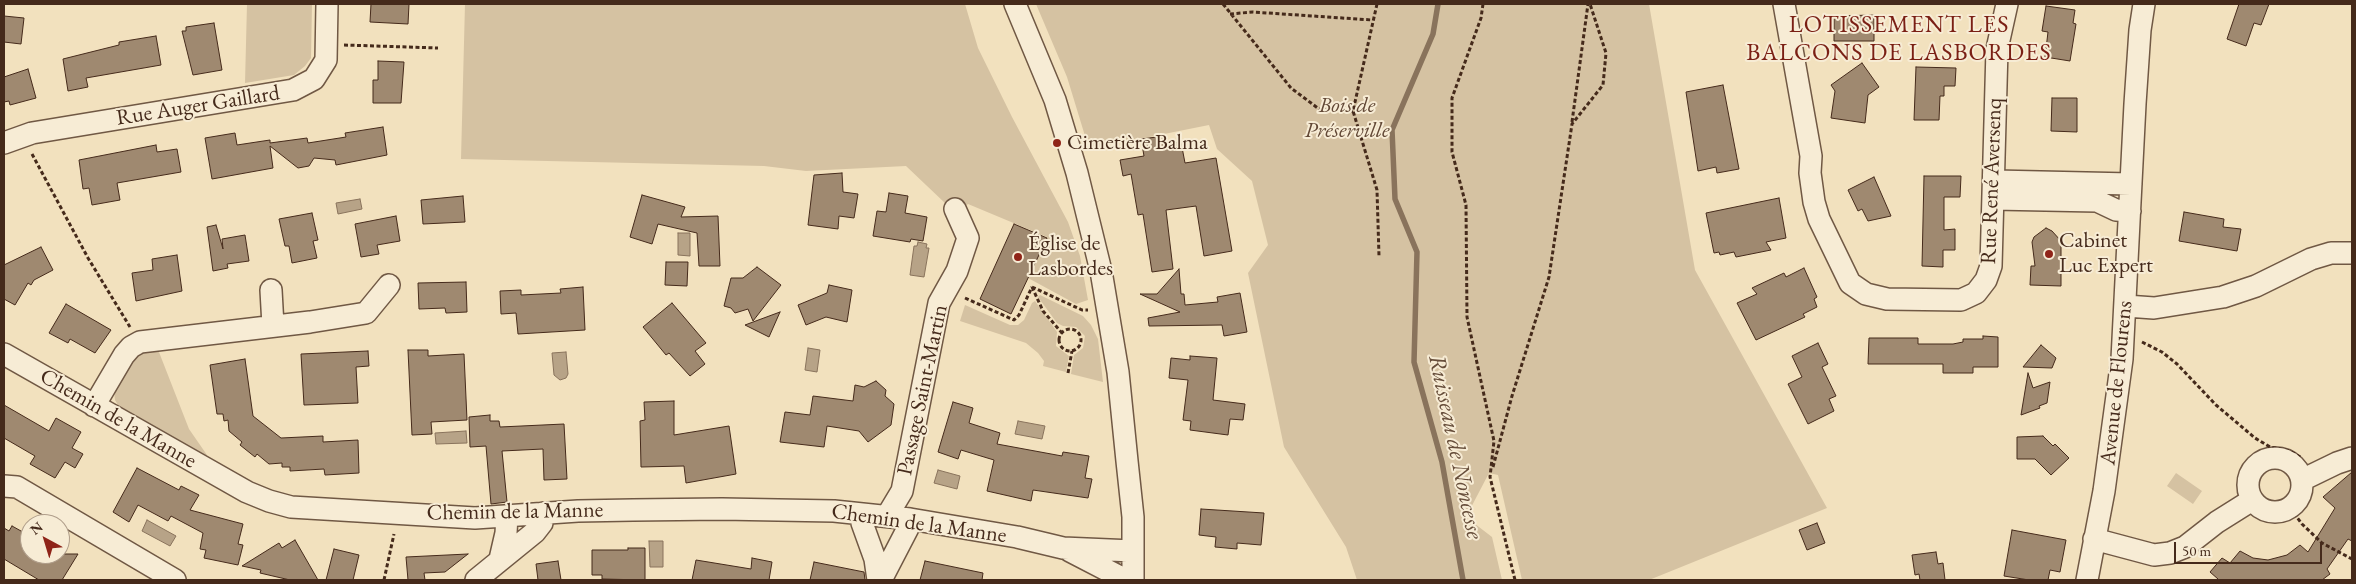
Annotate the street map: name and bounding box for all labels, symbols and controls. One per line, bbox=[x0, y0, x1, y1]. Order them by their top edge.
district label: LOTISSEMENT LES BALCONS DE LASBORDES bbox=[1744, 11, 2054, 67]
street label: Rue Auger Gaillard bbox=[114, 80, 282, 132]
park label: Bois de Préserville bbox=[1305, 93, 1389, 144]
street label: Rue René Aversenq bbox=[1976, 97, 2008, 265]
place label: Cimetière Balma bbox=[1067, 130, 1208, 156]
marker: Cimetière Balma bbox=[1051, 137, 1063, 149]
place label: Cabinet Luc Expert bbox=[2059, 228, 2153, 280]
place label: Église de Lasbordes bbox=[1028, 231, 1113, 282]
marker: Cabinet Luc Expert bbox=[2043, 248, 2055, 260]
marker: Église de Lasbordes bbox=[1012, 251, 1024, 263]
street label: Avenue de Flourens bbox=[2095, 299, 2139, 467]
street label: Passage Saint-Martin bbox=[892, 302, 954, 478]
water label: Ruisseau de Noncesse bbox=[1421, 352, 1489, 542]
street label: Chemin de la Manne bbox=[35, 363, 201, 475]
street label: Chemin de la Manne bbox=[426, 497, 604, 527]
street label: Chemin de la Manne bbox=[830, 499, 1008, 549]
north arrow bbox=[20, 514, 70, 564]
text: N bbox=[26, 518, 46, 539]
scale bar bbox=[2176, 532, 2324, 564]
text: 50 m bbox=[2182, 541, 2211, 560]

